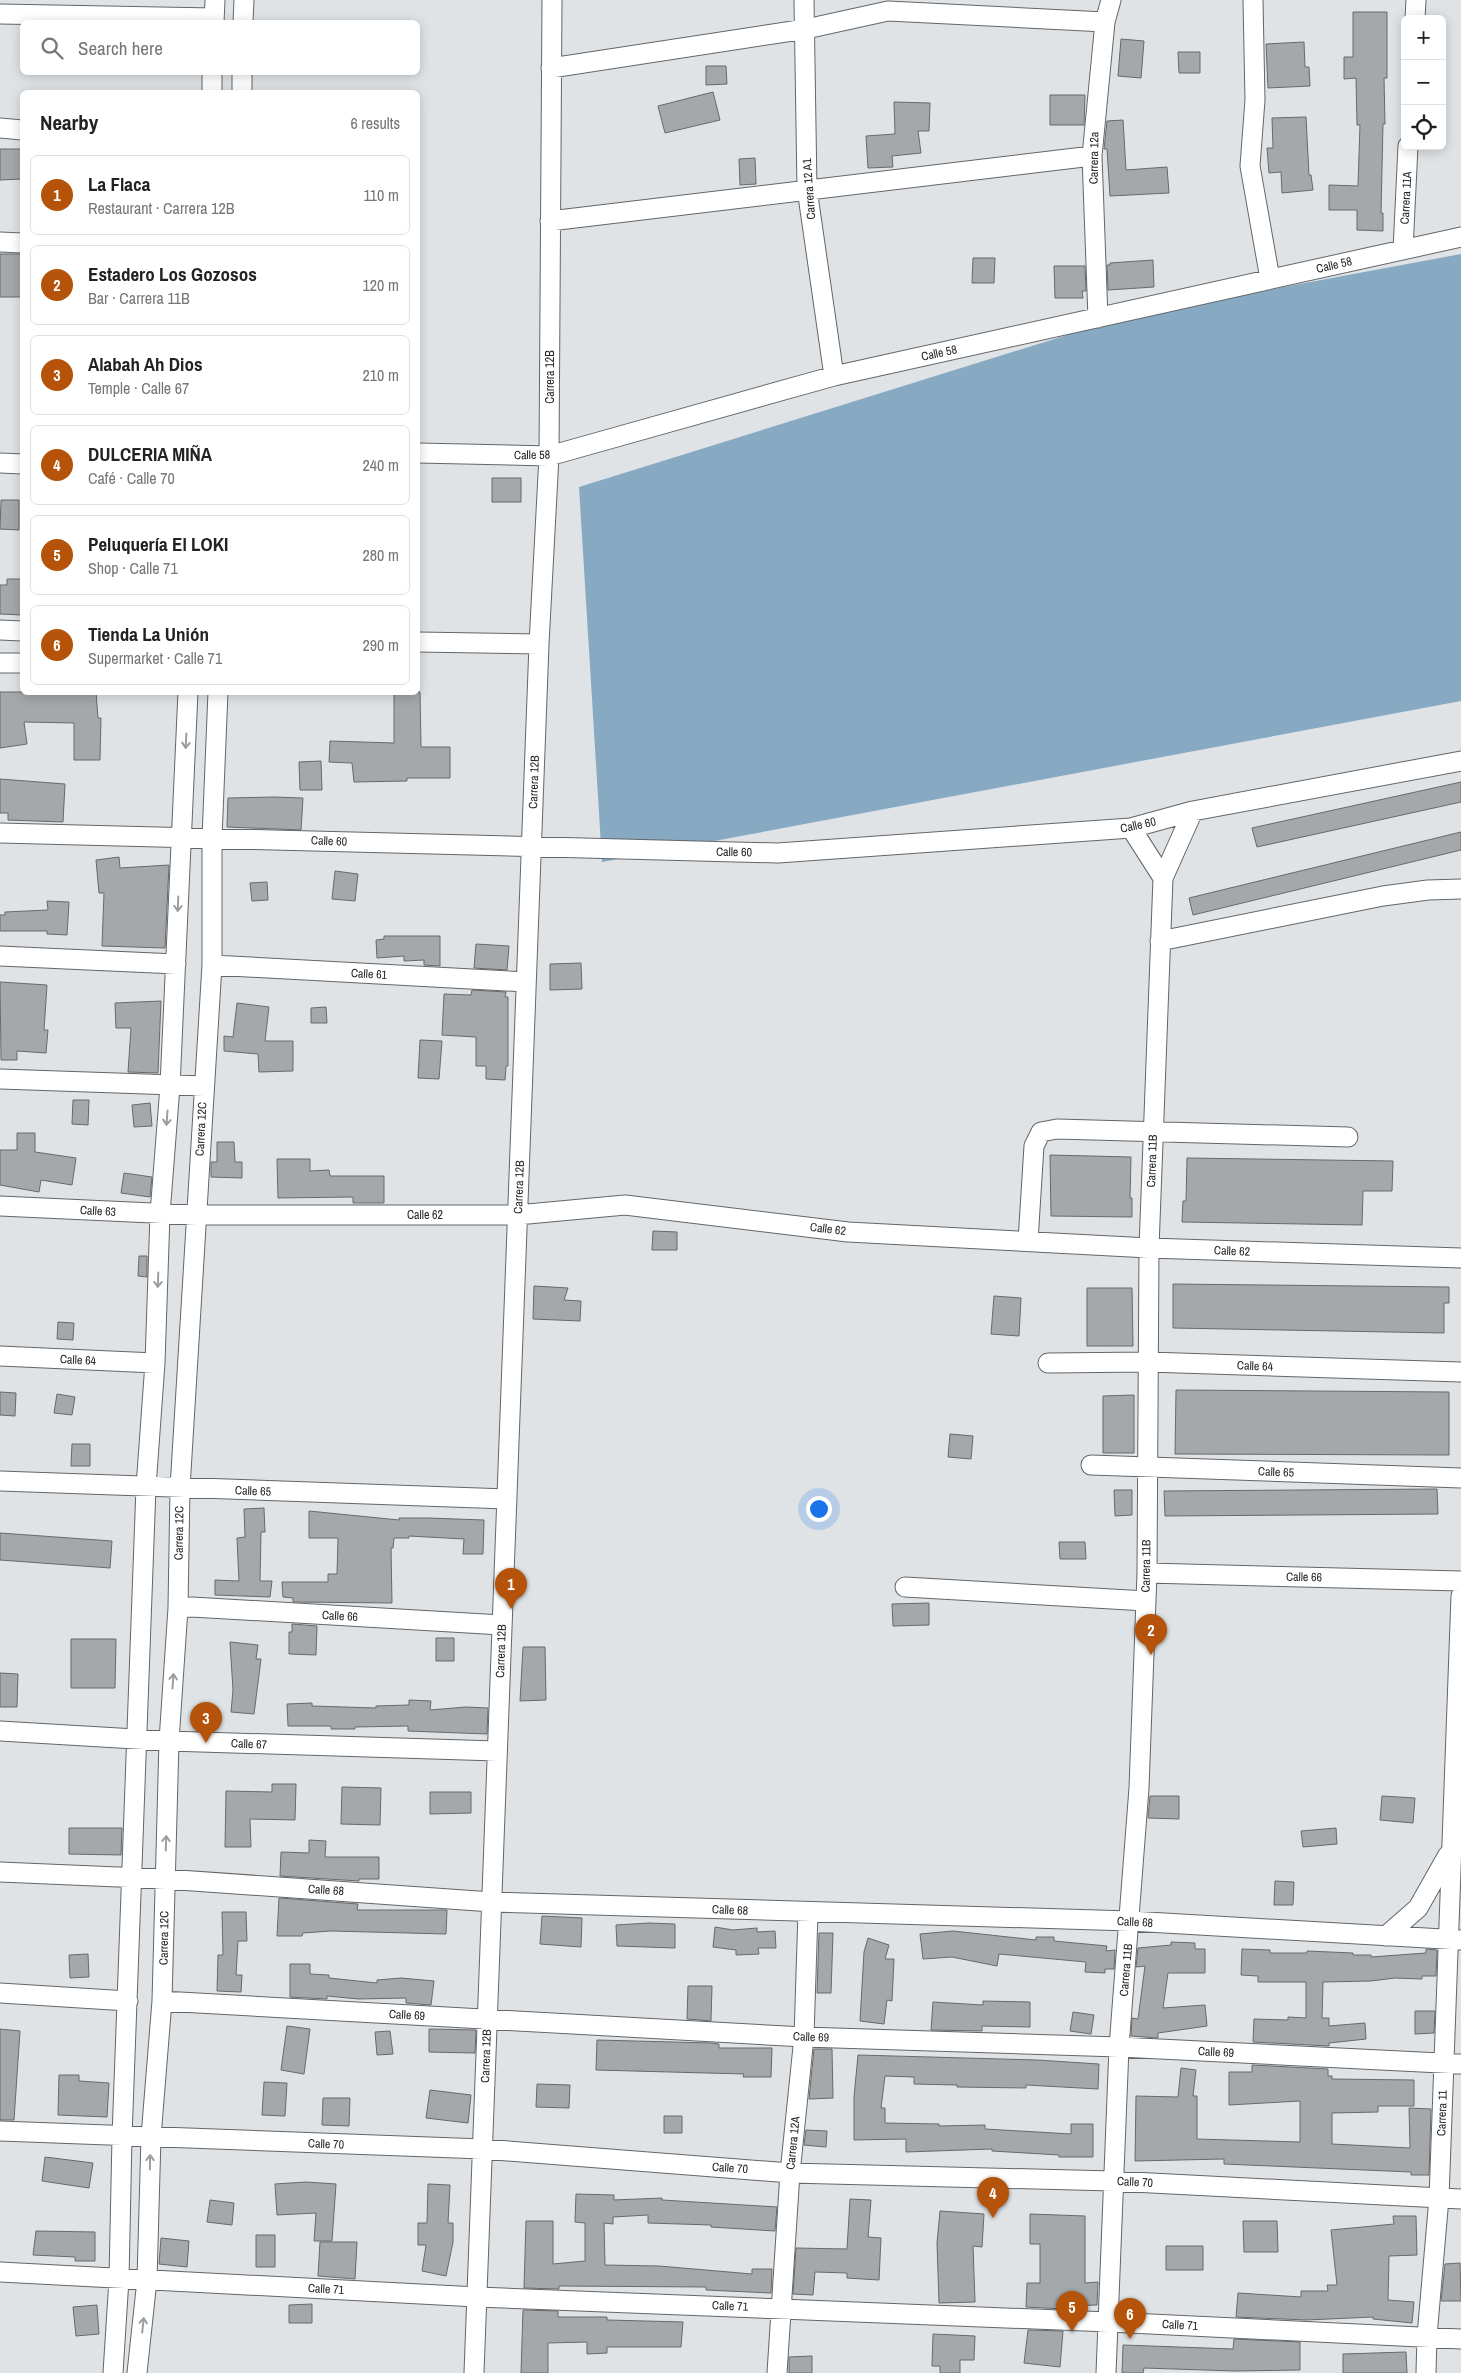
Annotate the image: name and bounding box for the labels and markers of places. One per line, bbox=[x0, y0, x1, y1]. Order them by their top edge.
pin: 1 bbox=[495, 1568, 527, 1609]
pin: 2 bbox=[1135, 1614, 1167, 1655]
pin: 3 bbox=[190, 1702, 222, 1743]
pin: 4 bbox=[977, 2177, 1009, 2218]
pin: 5 bbox=[1056, 2291, 1088, 2332]
pin: 6 bbox=[1114, 2298, 1146, 2339]

